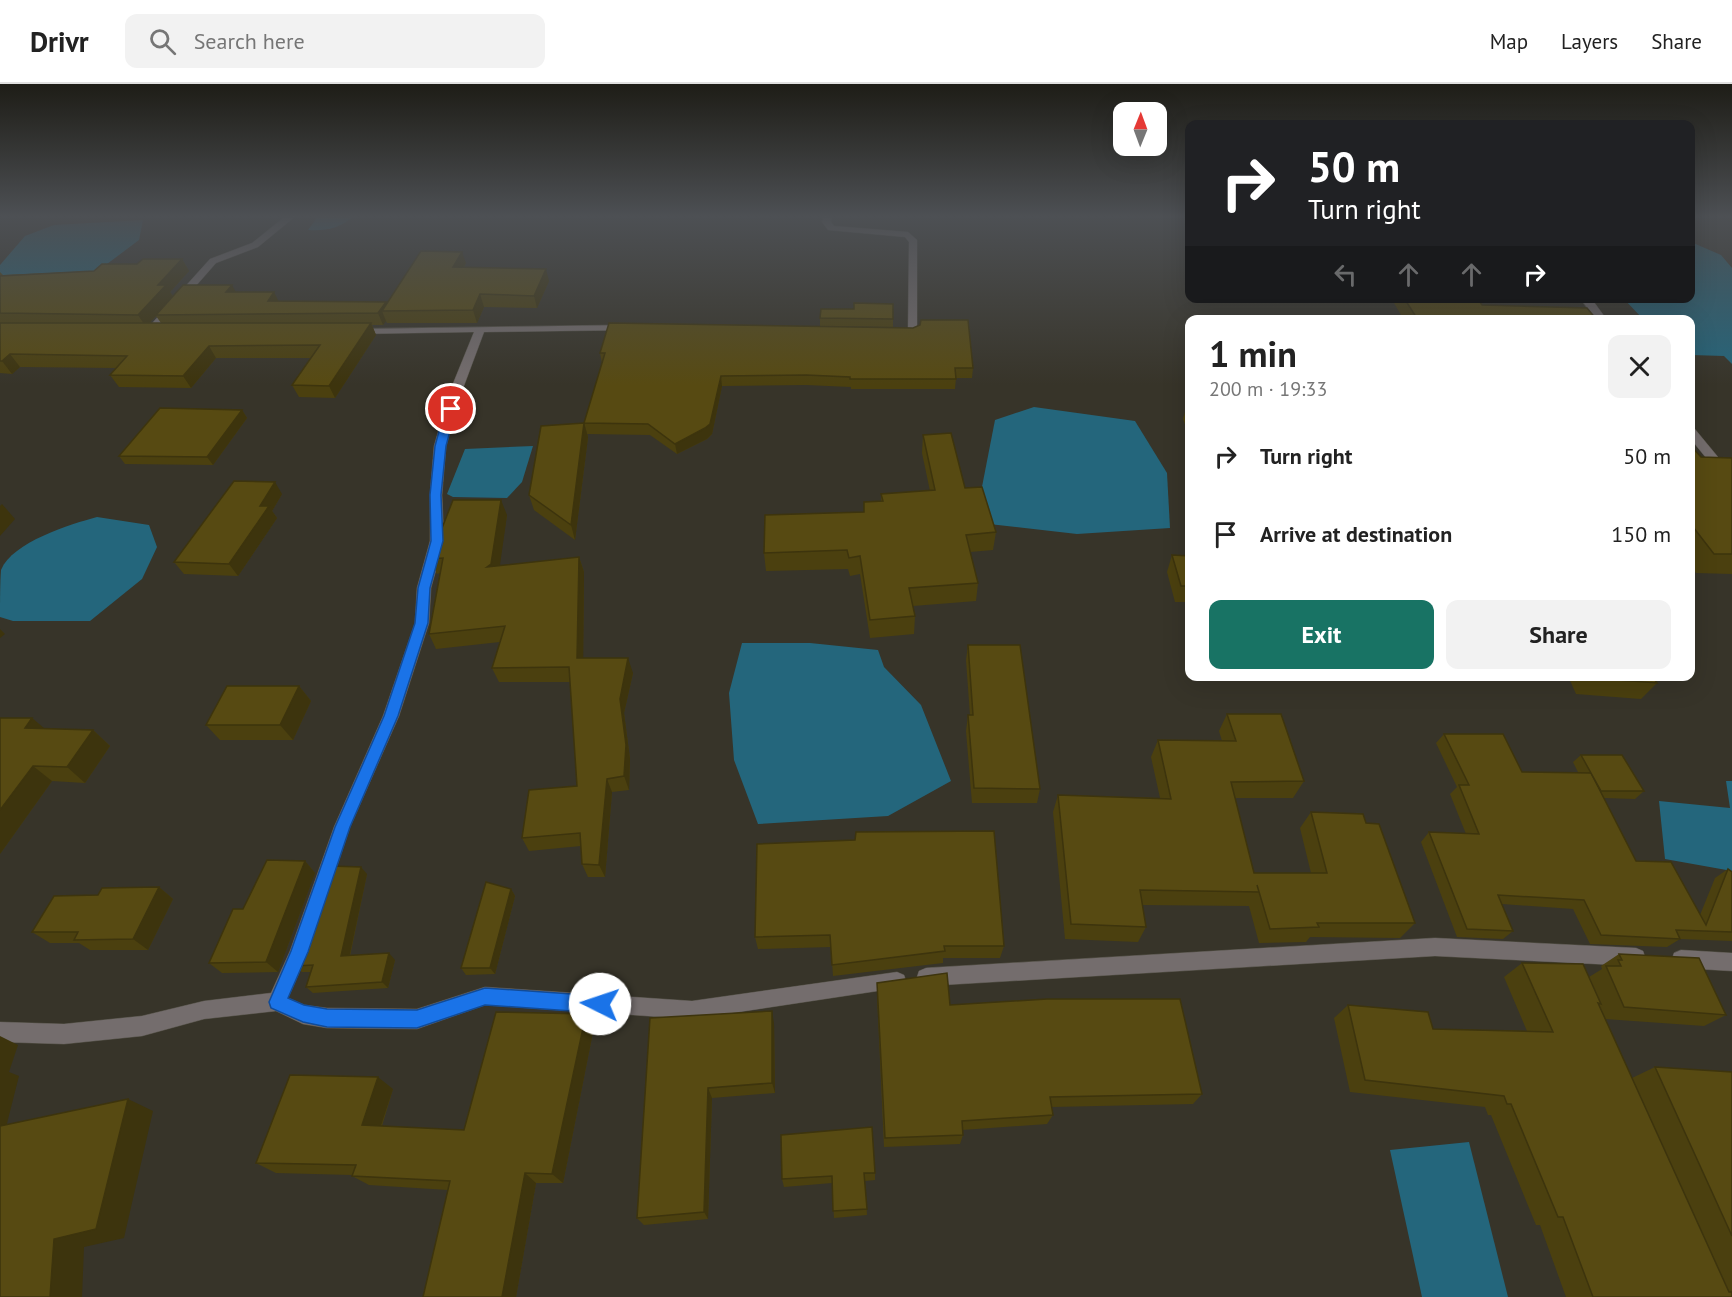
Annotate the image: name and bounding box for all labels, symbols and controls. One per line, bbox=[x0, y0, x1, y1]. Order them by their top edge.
search box bbox=[125, 14, 545, 68]
text: Drivr bbox=[30, 23, 89, 60]
icon: search bbox=[146, 25, 179, 58]
text: Search here bbox=[194, 27, 305, 55]
text: Map bbox=[1490, 28, 1528, 55]
text: Layers bbox=[1561, 28, 1618, 55]
text: Share bbox=[1651, 28, 1702, 55]
north arrow bbox=[1113, 102, 1167, 156]
map controls bbox=[1113, 102, 1167, 156]
text: 50 m bbox=[1308, 139, 1400, 194]
icon: right bbox=[1209, 144, 1287, 222]
text: Turn right bbox=[1308, 192, 1421, 226]
icon: left bbox=[1329, 258, 1362, 291]
icon: ahead bbox=[1392, 258, 1425, 291]
icon: ahead bbox=[1455, 258, 1488, 291]
icon: right bbox=[1518, 258, 1551, 291]
text: 1 min bbox=[1209, 330, 1297, 377]
button: close bbox=[1608, 335, 1671, 398]
text: 200 m · 19:33 bbox=[1209, 376, 1327, 402]
pin bbox=[425, 383, 476, 434]
icon: arrive bbox=[434, 392, 467, 425]
icon: right bbox=[1209, 440, 1242, 473]
text: Turn right bbox=[1260, 442, 1352, 470]
text: 50 m bbox=[1623, 442, 1671, 470]
icon: arrive bbox=[1209, 518, 1242, 551]
text: Arrive at destination bbox=[1260, 520, 1452, 548]
text: 150 m bbox=[1611, 520, 1671, 548]
button: Exit bbox=[1209, 600, 1434, 669]
button: Share bbox=[1446, 600, 1671, 669]
position arrow bbox=[568, 972, 632, 1036]

